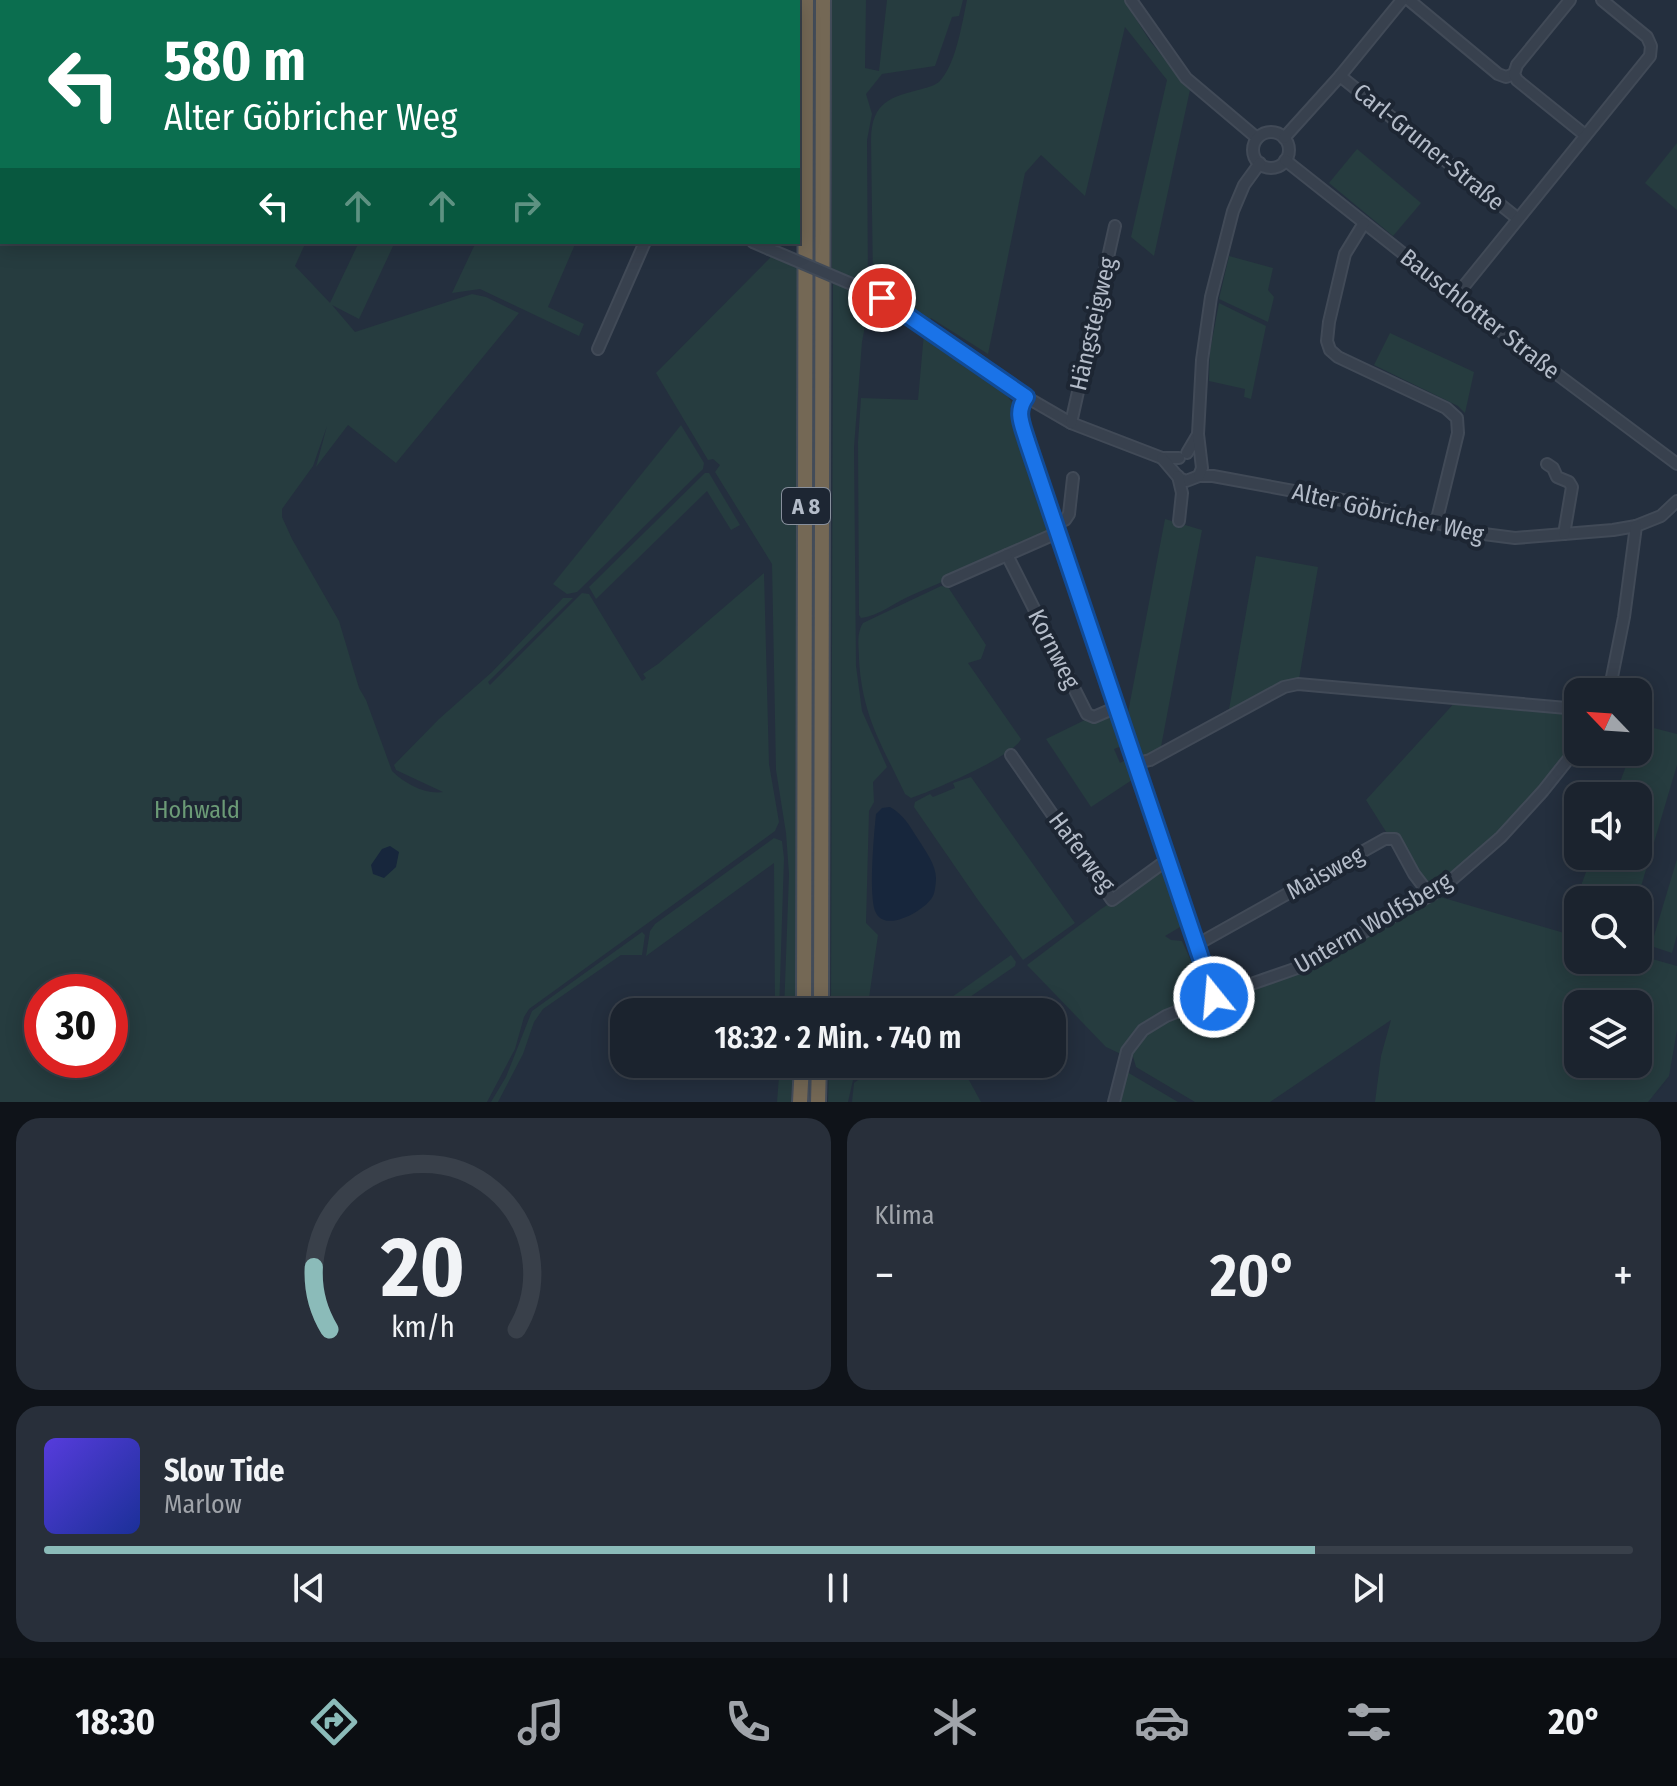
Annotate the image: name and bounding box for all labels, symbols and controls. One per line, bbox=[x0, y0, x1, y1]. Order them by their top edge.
text: 580 m bbox=[164, 28, 306, 95]
icon: left bbox=[32, 32, 136, 136]
street label: Carl-Gruner-Straße bbox=[1348, 78, 1510, 216]
text: Alter Göbricher Weg bbox=[164, 96, 457, 140]
icon: left bbox=[252, 184, 296, 228]
icon: ahead bbox=[336, 184, 380, 228]
icon: ahead bbox=[420, 184, 464, 228]
icon: right bbox=[504, 184, 548, 228]
street label: Bauschlotter Straße bbox=[1395, 243, 1565, 385]
street label: Hängsteigweg bbox=[1064, 254, 1122, 393]
pin bbox=[848, 264, 916, 332]
icon: arrive bbox=[860, 276, 904, 320]
street label: Alter Göbricher Weg bbox=[1290, 477, 1487, 549]
road number: A 8 bbox=[782, 488, 830, 524]
street label: Kornweg bbox=[1022, 605, 1086, 694]
north arrow bbox=[1564, 678, 1652, 766]
map controls bbox=[1564, 678, 1652, 1078]
button: sound bbox=[1564, 782, 1652, 870]
park label: Hohwald bbox=[154, 796, 240, 824]
street label: Haferweg bbox=[1043, 807, 1121, 898]
street label: Maisweg bbox=[1282, 840, 1369, 906]
street label: Unterm Wolfsberg bbox=[1289, 866, 1457, 979]
button: search bbox=[1564, 886, 1652, 974]
position arrow bbox=[1172, 955, 1256, 1039]
speed limit sign: 30 bbox=[24, 974, 128, 1078]
button: layers bbox=[1564, 990, 1652, 1078]
text: 18:32 · 2 Min. · 740 m bbox=[715, 1020, 961, 1056]
text: Klima bbox=[875, 1200, 934, 1231]
text: 20 bbox=[380, 1218, 465, 1318]
text: 20° bbox=[1210, 1240, 1298, 1312]
text: − bbox=[875, 1249, 894, 1302]
text: + bbox=[1613, 1249, 1633, 1302]
text: km/h bbox=[391, 1310, 455, 1345]
text: Slow Tide bbox=[164, 1453, 285, 1489]
text: Marlow bbox=[164, 1489, 242, 1520]
icon: previous bbox=[287, 1566, 331, 1610]
icon: pause bbox=[816, 1566, 860, 1610]
icon: next bbox=[1346, 1566, 1390, 1610]
icon: directions bbox=[306, 1694, 362, 1750]
icon: music bbox=[513, 1694, 569, 1750]
icon: phone bbox=[720, 1694, 776, 1750]
icon: climate bbox=[927, 1694, 983, 1750]
icon: car bbox=[1134, 1694, 1190, 1750]
icon: filters bbox=[1341, 1694, 1397, 1750]
text: 18:30 bbox=[76, 1700, 155, 1744]
text: 20° bbox=[1548, 1700, 1601, 1744]

